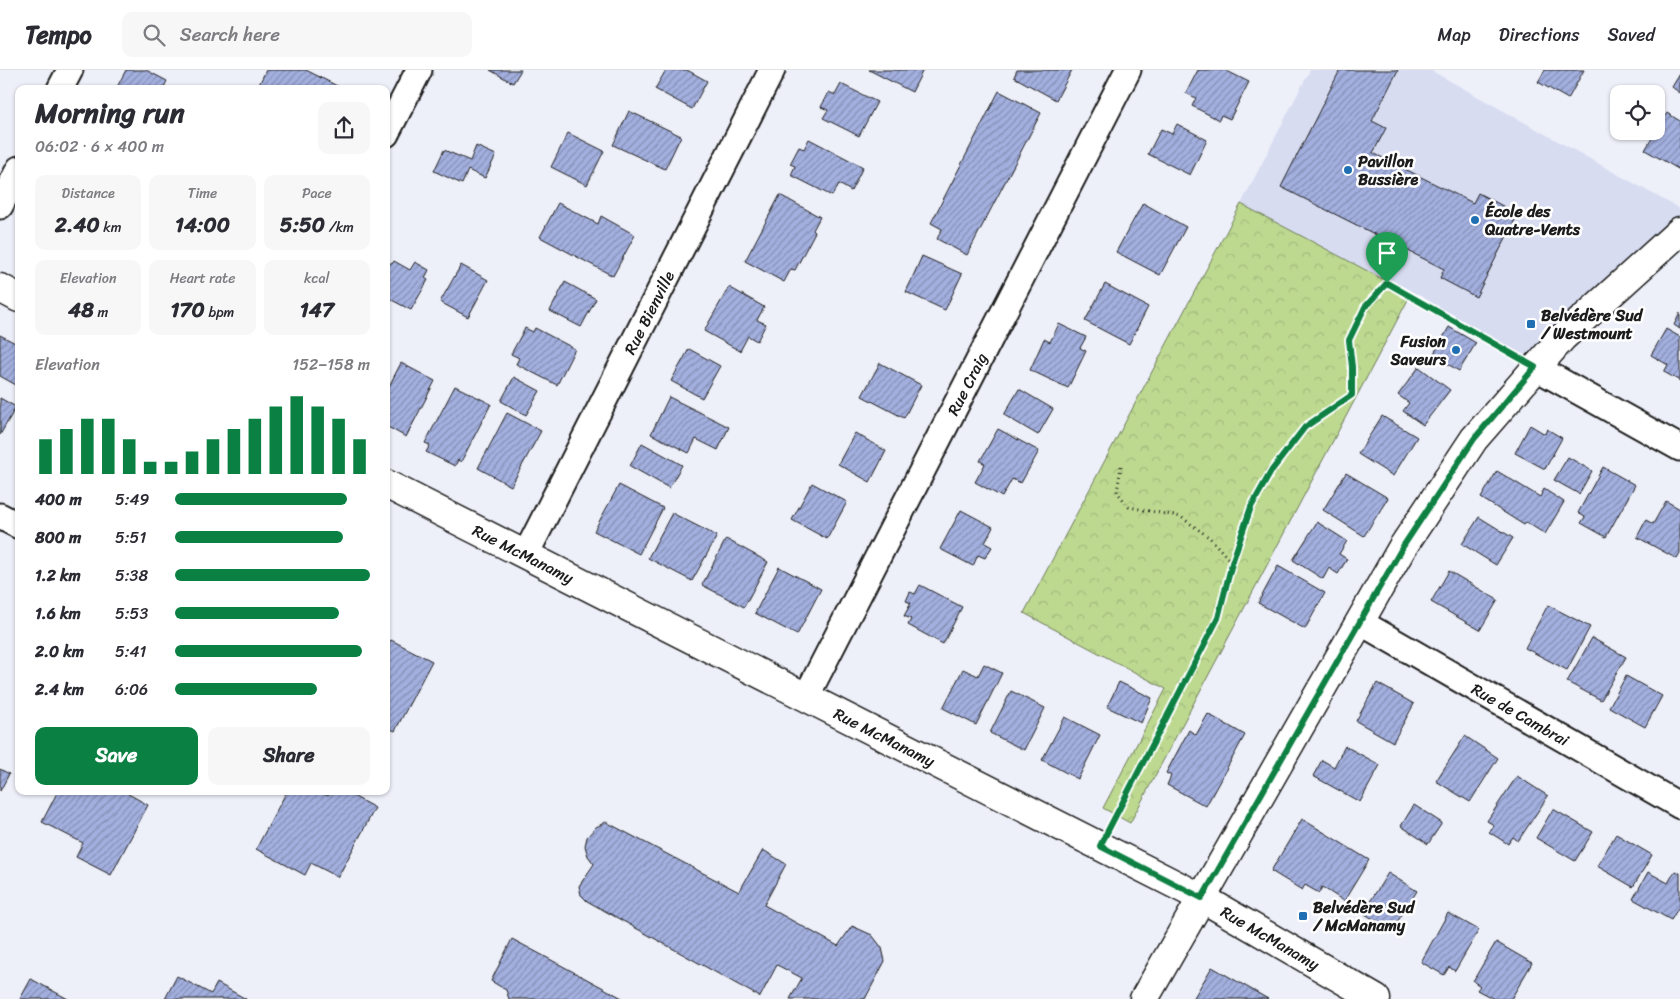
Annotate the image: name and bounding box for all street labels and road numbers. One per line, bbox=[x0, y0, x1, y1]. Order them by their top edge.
street label: Rue Bienville bbox=[616, 265, 683, 360]
street label: Rue Craig bbox=[939, 347, 996, 421]
street label: Rue McManamy bbox=[467, 516, 580, 592]
street label: Rue de Cambrai bbox=[1466, 675, 1575, 755]
street label: Rue McManamy bbox=[828, 699, 941, 776]
street label: Rue McManamy bbox=[1215, 898, 1326, 979]

